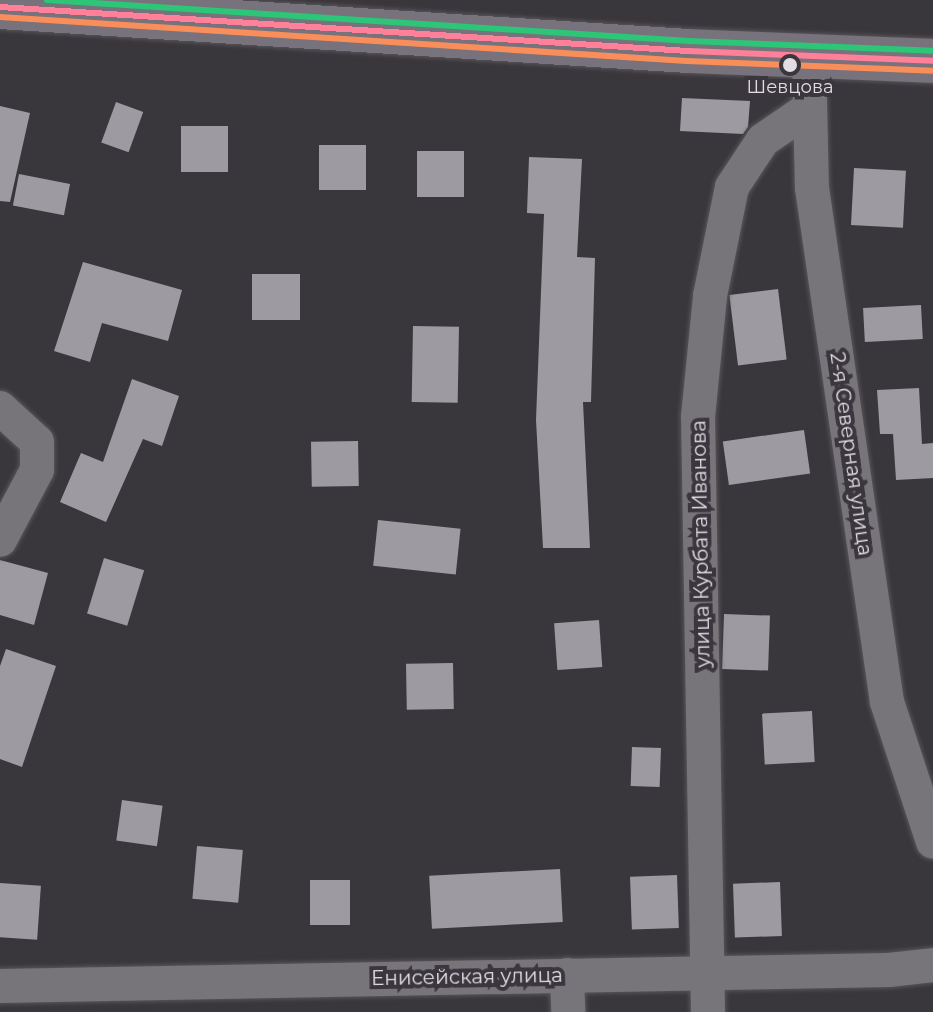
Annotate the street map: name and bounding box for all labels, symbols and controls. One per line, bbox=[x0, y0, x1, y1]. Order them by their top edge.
marker: Шевцова bbox=[782, 57, 798, 73]
place label: Шевцова bbox=[747, 76, 833, 98]
street label: 2-я Северная улица bbox=[825, 351, 877, 557]
street label: улица Курбата Иванова bbox=[687, 420, 715, 668]
street label: Енисейская улица bbox=[371, 963, 563, 991]

